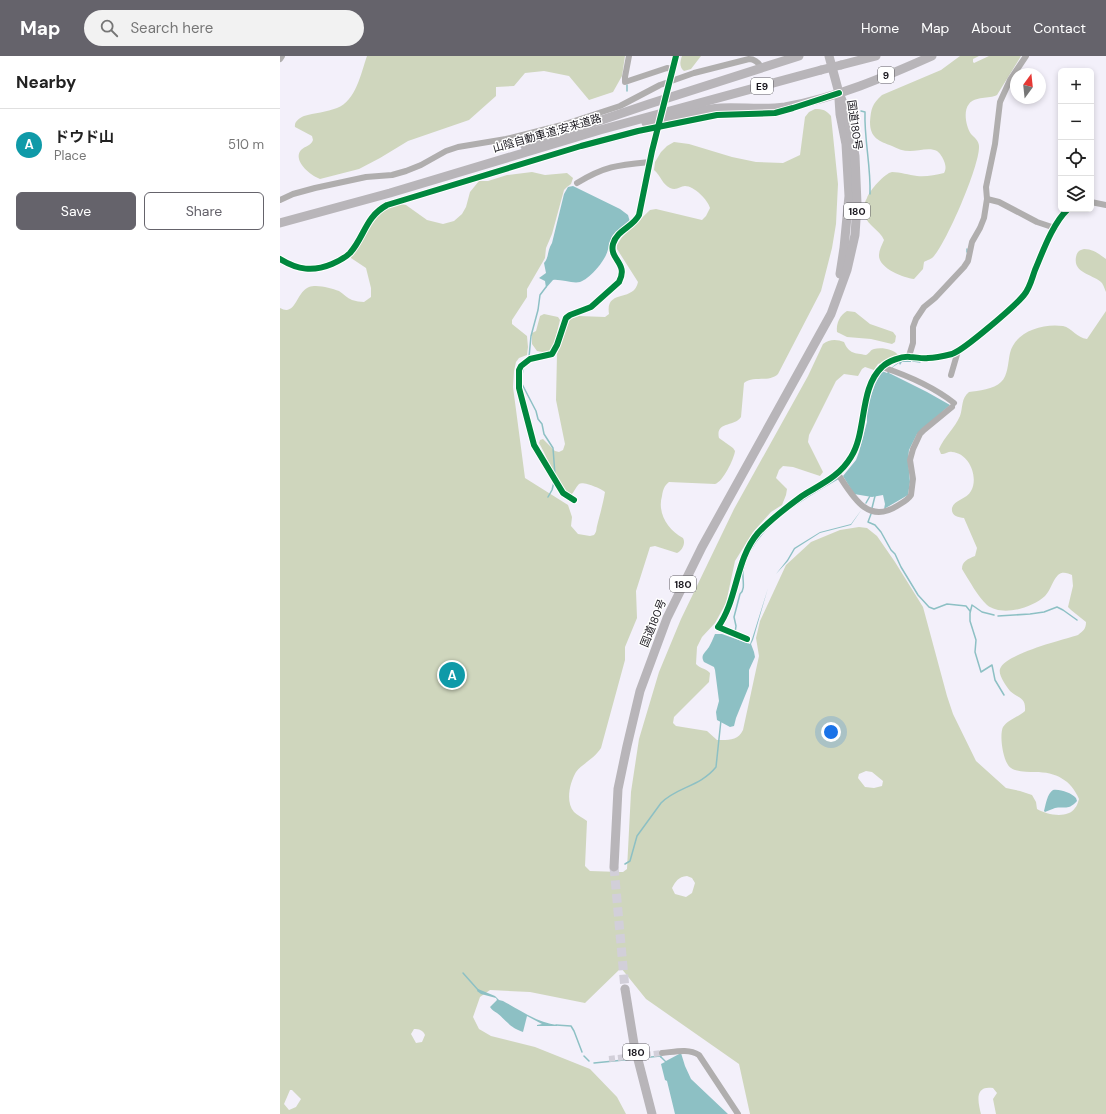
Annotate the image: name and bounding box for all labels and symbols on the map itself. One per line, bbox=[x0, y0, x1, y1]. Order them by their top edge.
road number: 9 bbox=[878, 67, 894, 83]
north arrow bbox=[1010, 68, 1046, 104]
road number: E9 bbox=[751, 78, 773, 94]
street label: 国道180号 bbox=[845, 99, 865, 151]
street label: 山陰自動車道;安来道路 bbox=[491, 111, 603, 155]
road number: 180 bbox=[844, 203, 870, 219]
road number: 180 bbox=[670, 576, 696, 592]
street label: 国道180号 bbox=[637, 597, 669, 649]
pin: A bbox=[439, 660, 465, 690]
your location bbox=[821, 722, 841, 742]
road number: 180 bbox=[623, 1044, 649, 1060]

